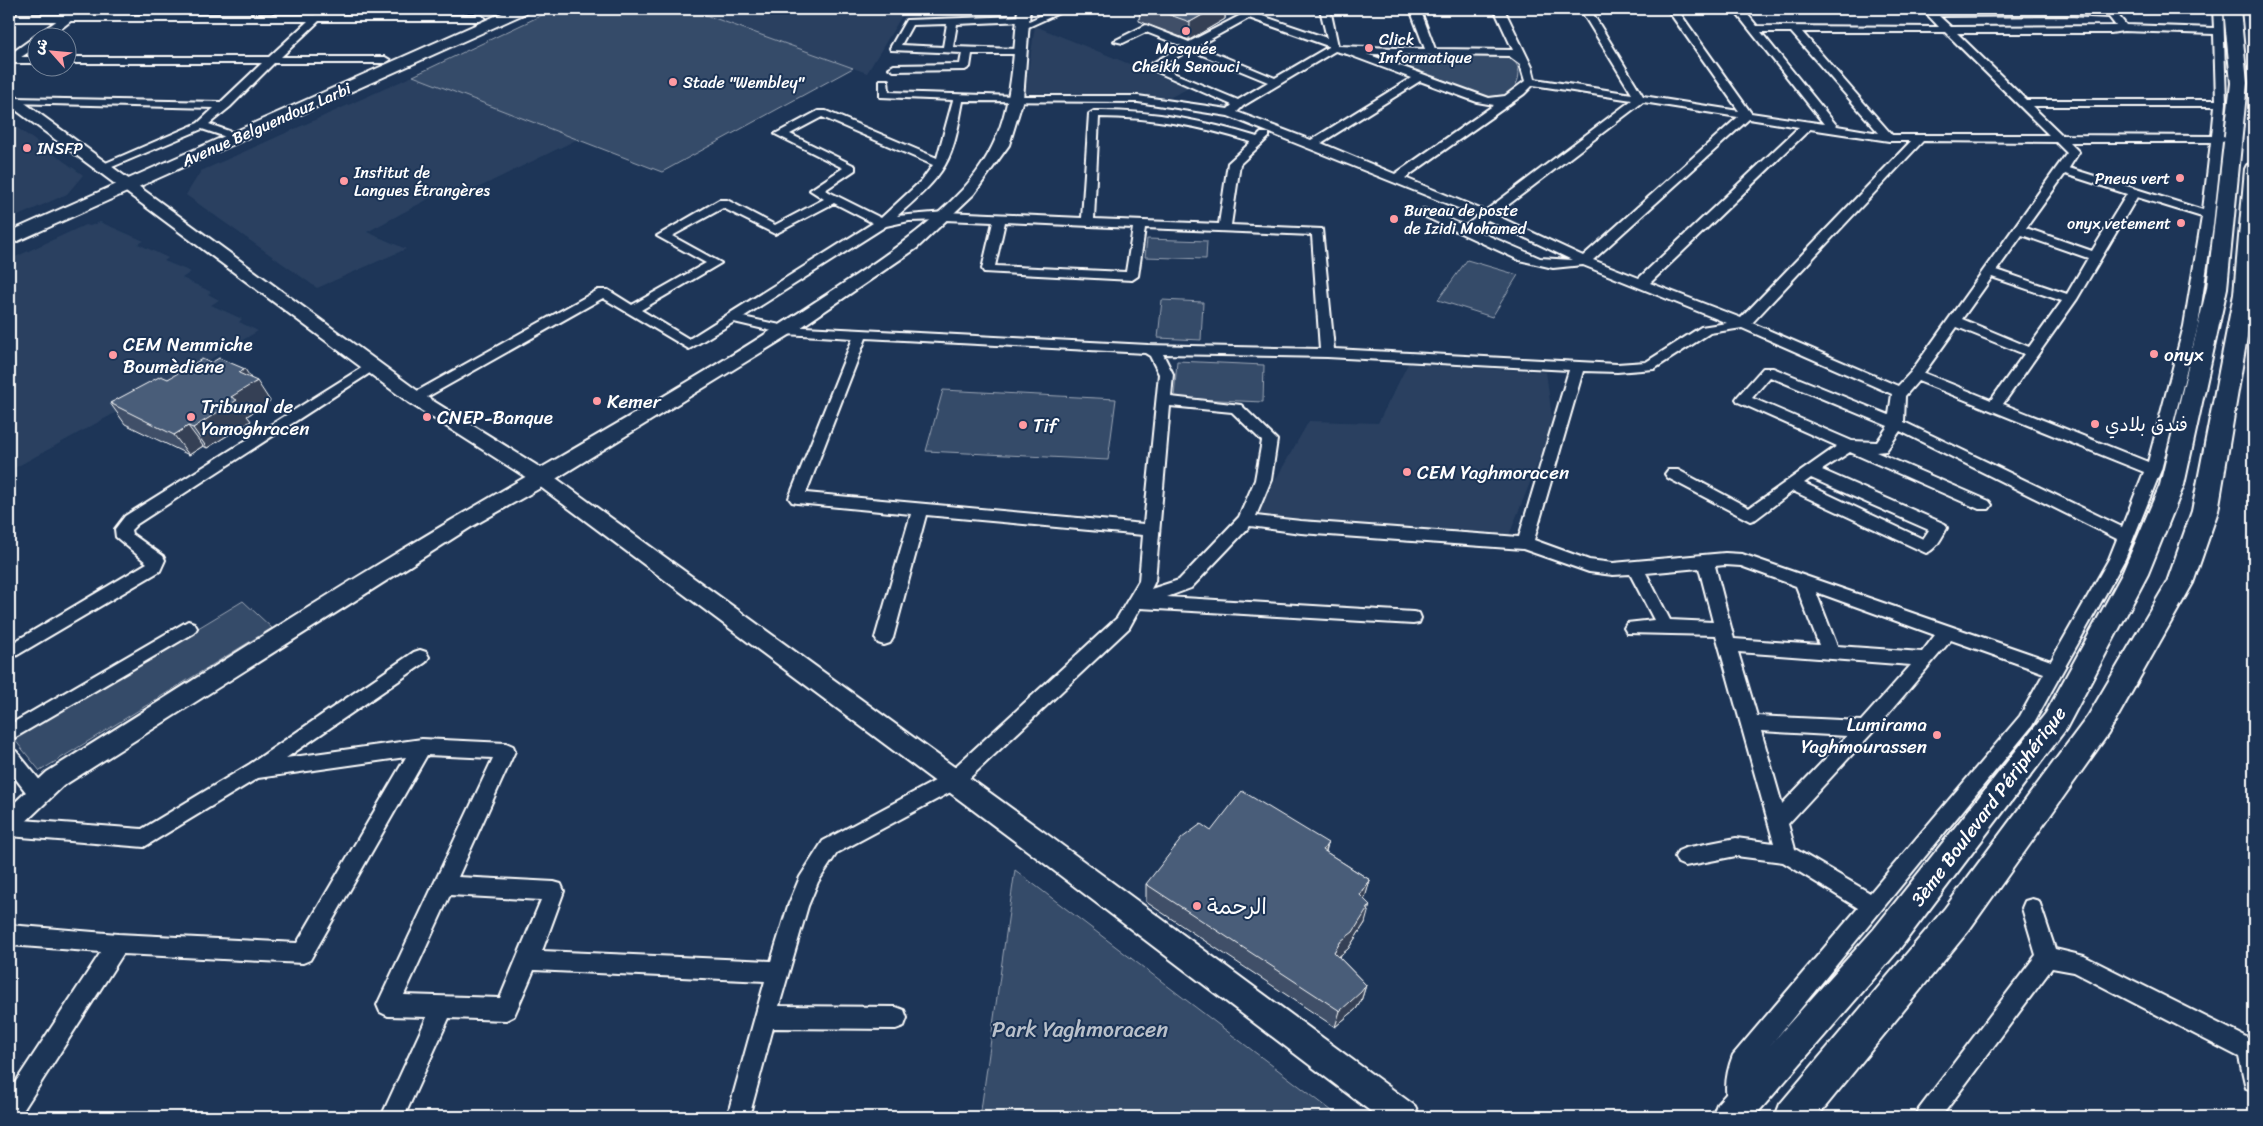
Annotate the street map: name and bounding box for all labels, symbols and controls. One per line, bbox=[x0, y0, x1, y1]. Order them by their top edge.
marker: Mosquée Cheikh Senouci bbox=[1180, 25, 1192, 37]
place label: Click Informatique bbox=[1378, 25, 1472, 72]
north arrow bbox=[28, 28, 78, 78]
text: ش bbox=[26, 34, 55, 59]
place label: Mosquée Cheikh Senouci bbox=[1132, 34, 1240, 81]
marker: Click Informatique bbox=[1363, 42, 1375, 54]
place label: Stade "Wembley" bbox=[683, 68, 806, 97]
street label: Avenue Belguendouz Larbi bbox=[176, 74, 356, 175]
marker: Stade "Wembley" bbox=[667, 76, 679, 88]
place label: INSFP bbox=[36, 134, 83, 163]
marker: INSFP bbox=[21, 142, 33, 154]
place label: Institut de Langues Étrangères bbox=[353, 158, 490, 205]
place label: Pneus vert bbox=[2095, 164, 2170, 193]
marker: Pneus vert bbox=[2174, 172, 2186, 184]
marker: Institut de Langues Étrangères bbox=[338, 175, 350, 187]
place label: Bureau de poste de Izidi Mohamed bbox=[1404, 196, 1528, 243]
place label: onyx vetement bbox=[2067, 209, 2171, 238]
marker: Bureau de poste de Izidi Mohamed bbox=[1388, 213, 1400, 225]
marker: onyx vetement bbox=[2175, 217, 2187, 229]
place label: CEM Nemmiche Boumèdiene bbox=[123, 328, 253, 383]
place label: onyx bbox=[2164, 338, 2204, 371]
marker: onyx bbox=[2148, 348, 2160, 360]
marker: CEM Nemmiche Boumèdiene bbox=[107, 349, 119, 361]
place label: Kemer bbox=[607, 385, 662, 418]
place label: Tribunal de Yamoghracen bbox=[201, 390, 310, 445]
marker: Kemer bbox=[591, 395, 603, 407]
place label: CNEP-Banque bbox=[437, 401, 553, 434]
place label: فندق بلادي bbox=[2105, 408, 2188, 441]
place label: Tif bbox=[1033, 409, 1060, 442]
marker: Tribunal de Yamoghracen bbox=[185, 411, 197, 423]
marker: CNEP-Banque bbox=[421, 411, 433, 423]
marker: فندق بلادي bbox=[2089, 418, 2101, 430]
marker: Tif bbox=[1017, 419, 1029, 431]
place label: CEM Yaghmoracen bbox=[1417, 456, 1569, 489]
marker: CEM Yaghmoracen bbox=[1401, 466, 1413, 478]
street label: 3ème Boulevard Périphérique bbox=[1902, 699, 2075, 914]
place label: Lumirama Yaghmourassen bbox=[1801, 708, 1927, 763]
marker: Lumirama Yaghmourassen bbox=[1931, 729, 1943, 741]
place label: الرحمة bbox=[1207, 887, 1267, 926]
marker: الرحمة bbox=[1191, 900, 1203, 912]
park label: Park Yaghmoracen bbox=[992, 1010, 1168, 1049]

